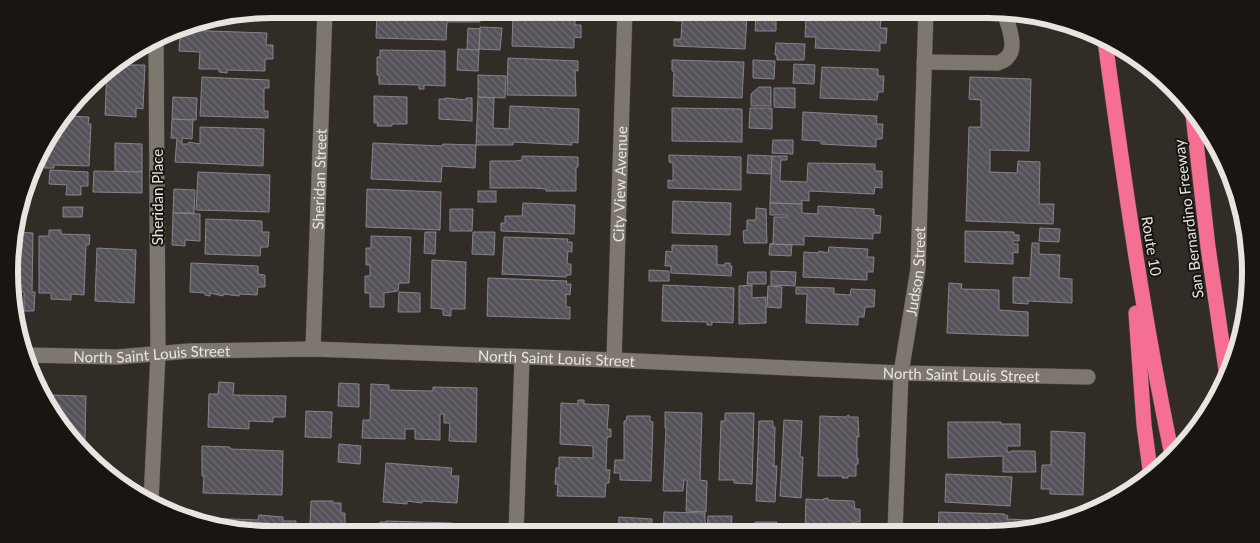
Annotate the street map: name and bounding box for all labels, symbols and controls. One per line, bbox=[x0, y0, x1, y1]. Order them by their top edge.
street label: City View Avenue bbox=[609, 126, 630, 242]
street label: Sheridan Street bbox=[308, 128, 330, 230]
street label: San Bernardino Freeway bbox=[1169, 138, 1207, 299]
street label: Sheridan Place bbox=[148, 149, 166, 245]
street label: Route 10 bbox=[1138, 215, 1166, 277]
street label: Judson Street bbox=[901, 226, 928, 317]
street label: North Saint Louis Street bbox=[73, 341, 231, 366]
street label: North Saint Louis Street bbox=[478, 346, 636, 370]
street label: North Saint Louis Street bbox=[882, 363, 1040, 385]

